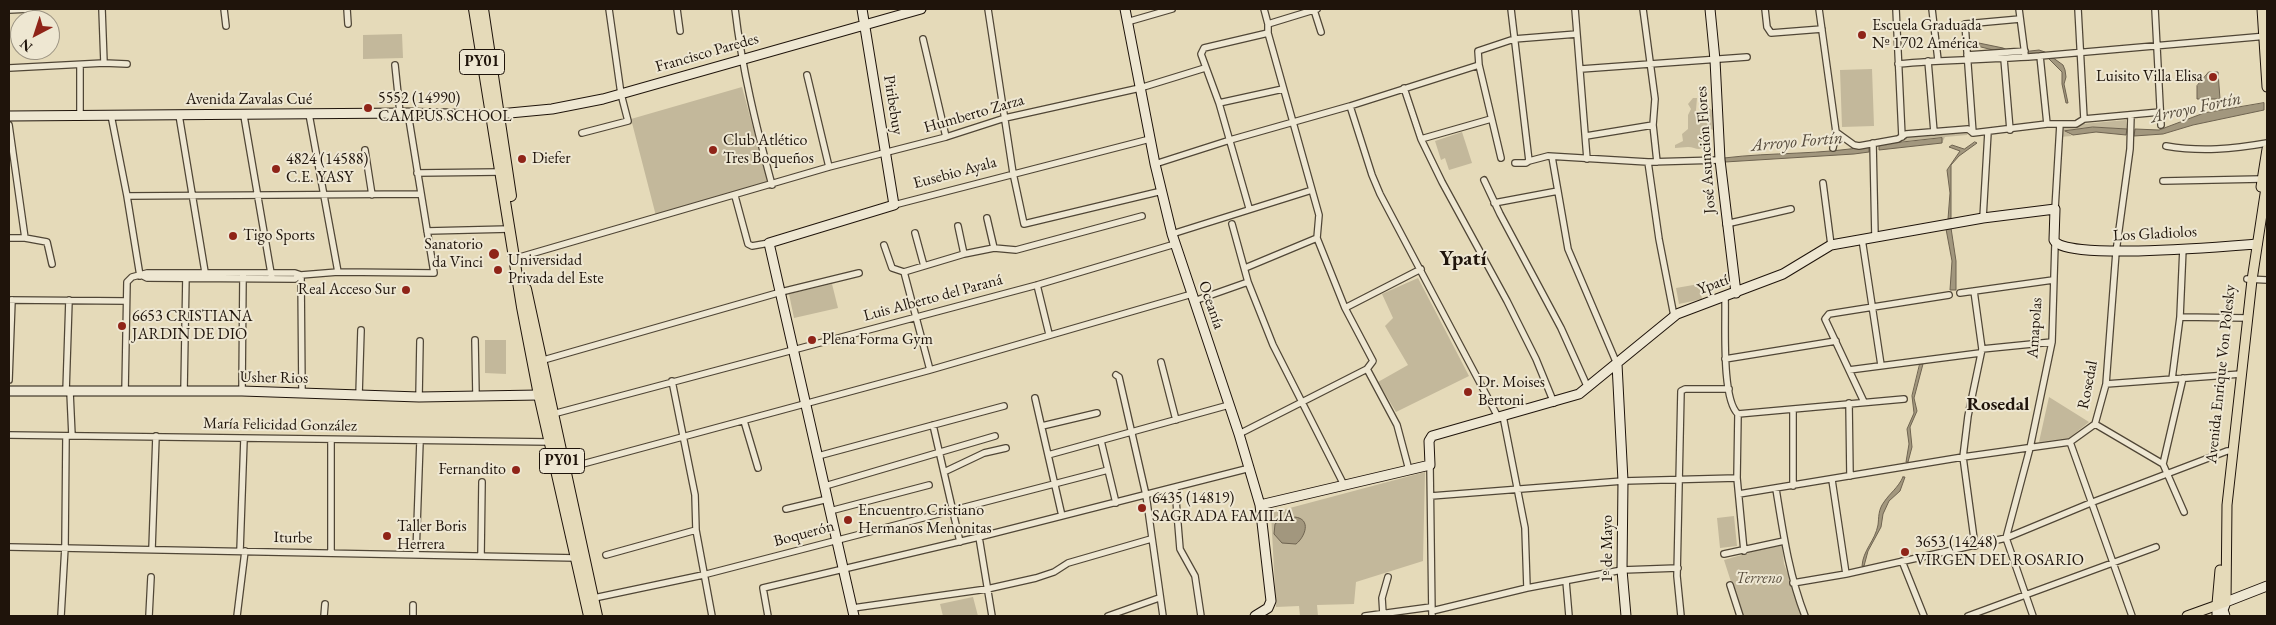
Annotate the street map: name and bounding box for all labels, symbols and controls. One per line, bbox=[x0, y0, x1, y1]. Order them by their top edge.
north arrow bbox=[10, 10, 60, 60]
place label: Escuela Graduada Nº 1702 América bbox=[1872, 16, 1982, 54]
street label: Francisco Paredes bbox=[653, 29, 761, 77]
marker: Escuela Graduada Nº 1702 América bbox=[1856, 29, 1868, 41]
text: N bbox=[16, 35, 36, 56]
road number: PY01 bbox=[460, 50, 504, 74]
place label: Luisito Villa Elisa bbox=[2096, 67, 2203, 87]
marker: Luisito Villa Elisa bbox=[2207, 71, 2219, 83]
street label: Piribebuy bbox=[879, 74, 907, 136]
street label: José Asunción Flores bbox=[1692, 86, 1720, 214]
water label: Arroyo Fortín bbox=[2149, 88, 2243, 128]
place label: 5552 (14990) CAMPUS SCHOOL bbox=[378, 89, 512, 127]
street label: Avenida Zavalas Cué bbox=[186, 90, 312, 110]
street label: Humberto Zarza bbox=[922, 90, 1026, 138]
marker: 5552 (14990) CAMPUS SCHOOL bbox=[362, 102, 374, 114]
water label: Arroyo Fortín bbox=[1750, 127, 1844, 157]
place label: Club Atlético Tres Boqueños bbox=[723, 131, 814, 169]
marker: Club Atlético Tres Boqueños bbox=[707, 144, 719, 156]
place label: Diefer bbox=[532, 149, 570, 169]
place label: 4824 (14588) C.E. YASY bbox=[286, 150, 368, 188]
marker: Diefer bbox=[516, 153, 528, 165]
street label: Eusebio Ayala bbox=[911, 153, 999, 193]
marker: 4824 (14588) C.E. YASY bbox=[270, 163, 282, 175]
street label: Los Gladiolos bbox=[2112, 222, 2198, 246]
place label: Tigo Sports bbox=[243, 226, 315, 246]
marker: Tigo Sports bbox=[227, 230, 239, 242]
place label: Sanatorio da Vinci bbox=[424, 235, 483, 273]
district label: Ypatí bbox=[1439, 246, 1487, 272]
marker: Sanatorio da Vinci bbox=[487, 247, 501, 261]
place label: Universidad Privada del Este bbox=[508, 251, 604, 289]
marker: Universidad Privada del Este bbox=[492, 264, 504, 276]
street label: Luis Alberto del Paraná bbox=[861, 270, 1005, 326]
street label: Ypatí bbox=[1695, 271, 1731, 299]
street label: Oceanía bbox=[1194, 278, 1228, 332]
place label: Real Acceso Sur bbox=[298, 280, 396, 300]
street label: Avenida Enrique Von Polesky bbox=[2202, 283, 2240, 465]
marker: Real Acceso Sur bbox=[400, 284, 412, 296]
street label: Amapolas bbox=[2023, 297, 2047, 359]
place label: 6653 CRISTIANA JARDIN DE DIO bbox=[132, 307, 253, 345]
marker: 6653 CRISTIANA JARDIN DE DIO bbox=[116, 320, 128, 332]
place label: Plena Forma Gym bbox=[822, 330, 933, 350]
marker: Plena Forma Gym bbox=[806, 334, 818, 346]
street label: Rosedal bbox=[2074, 359, 2102, 411]
street label: Usher Rios bbox=[240, 368, 308, 388]
place label: Dr. Moises Bertoni bbox=[1478, 373, 1545, 411]
marker: Dr. Moises Bertoni bbox=[1462, 386, 1474, 398]
district label: Rosedal bbox=[1967, 394, 2029, 416]
street label: María Felicidad González bbox=[203, 414, 357, 436]
road number: PY01 bbox=[540, 448, 584, 474]
place label: Fernandito bbox=[438, 460, 506, 480]
marker: Fernandito bbox=[510, 464, 522, 476]
place label: 6435 (14819) SAGRADA FAMILIA bbox=[1152, 489, 1294, 527]
place label: Encuentro Cristiano Hermanos Menonitas bbox=[858, 501, 992, 539]
marker: 6435 (14819) SAGRADA FAMILIA bbox=[1136, 502, 1148, 514]
marker: Encuentro Cristiano Hermanos Menonitas bbox=[842, 514, 854, 526]
street label: 1º de Mayo bbox=[1598, 515, 1618, 583]
place label: Taller Boris Herrera bbox=[397, 517, 467, 555]
street label: Boquerón bbox=[772, 517, 836, 551]
street label: Iturbe bbox=[273, 528, 313, 548]
marker: Taller Boris Herrera bbox=[381, 530, 393, 542]
place label: 3653 (14248) VIRGEN DEL ROSARIO bbox=[1915, 533, 2084, 571]
marker: 3653 (14248) VIRGEN DEL ROSARIO bbox=[1899, 546, 1911, 558]
park label: Terreno bbox=[1736, 569, 1782, 589]

